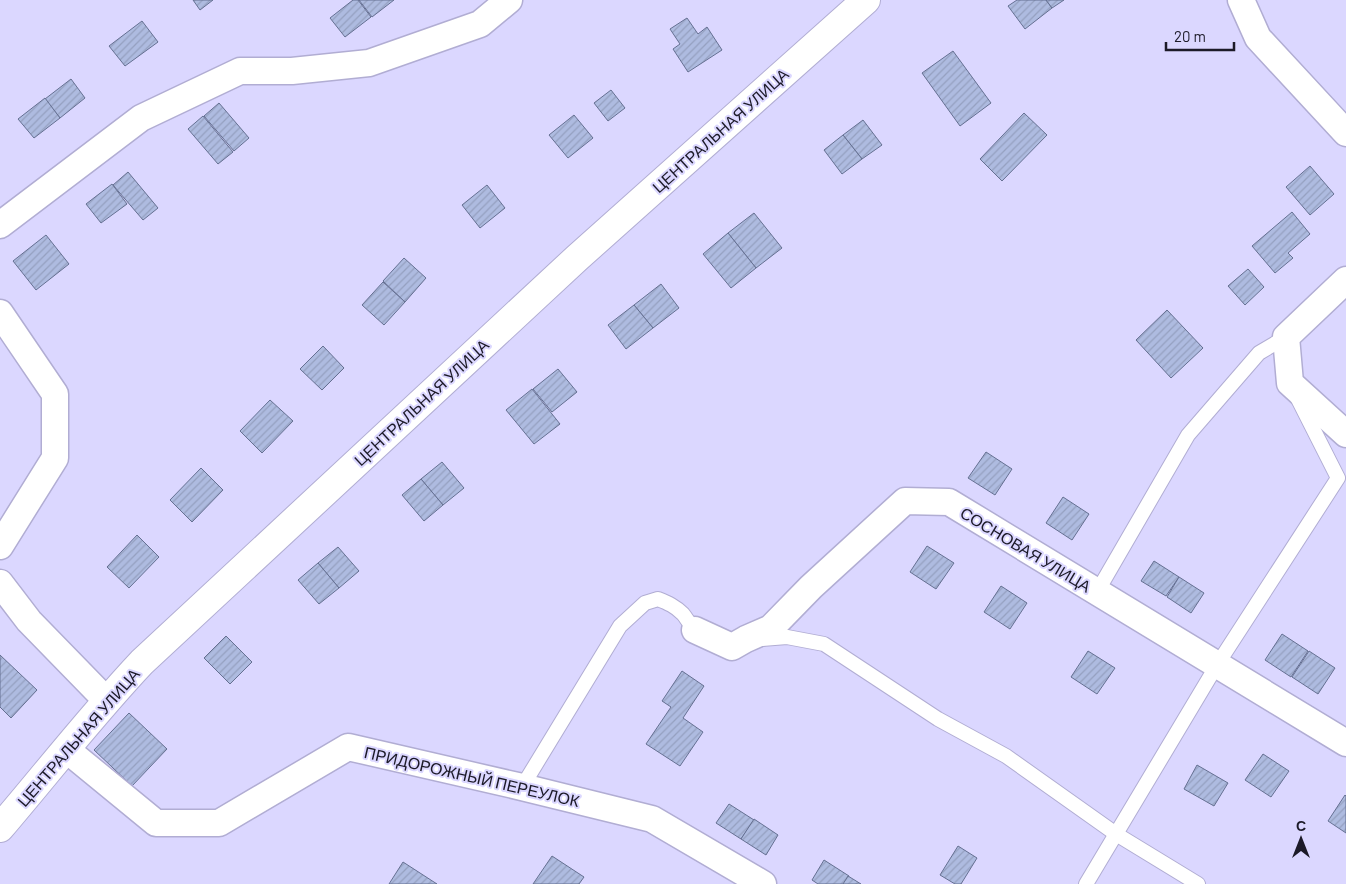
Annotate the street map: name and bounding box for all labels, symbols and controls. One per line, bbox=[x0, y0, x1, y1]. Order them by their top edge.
scale bar bbox=[1166, 20, 1234, 52]
text: 20 m bbox=[1174, 27, 1206, 45]
street label: ЦЕНТРАЛЬНАЯ УЛИЦА bbox=[648, 64, 792, 196]
street label: ЦЕНТРАЛЬНАЯ УЛИЦА bbox=[350, 335, 492, 469]
street label: СОСНОВАЯ УЛИЦА bbox=[957, 503, 1095, 596]
street label: ЦЕНТРАЛЬНАЯ УЛИЦА bbox=[13, 664, 143, 810]
street label: ПРИДОРОЖНЫЙ ПЕРЕУЛОК bbox=[363, 742, 582, 810]
north arrow bbox=[1276, 814, 1326, 864]
text: С bbox=[1296, 817, 1306, 834]

